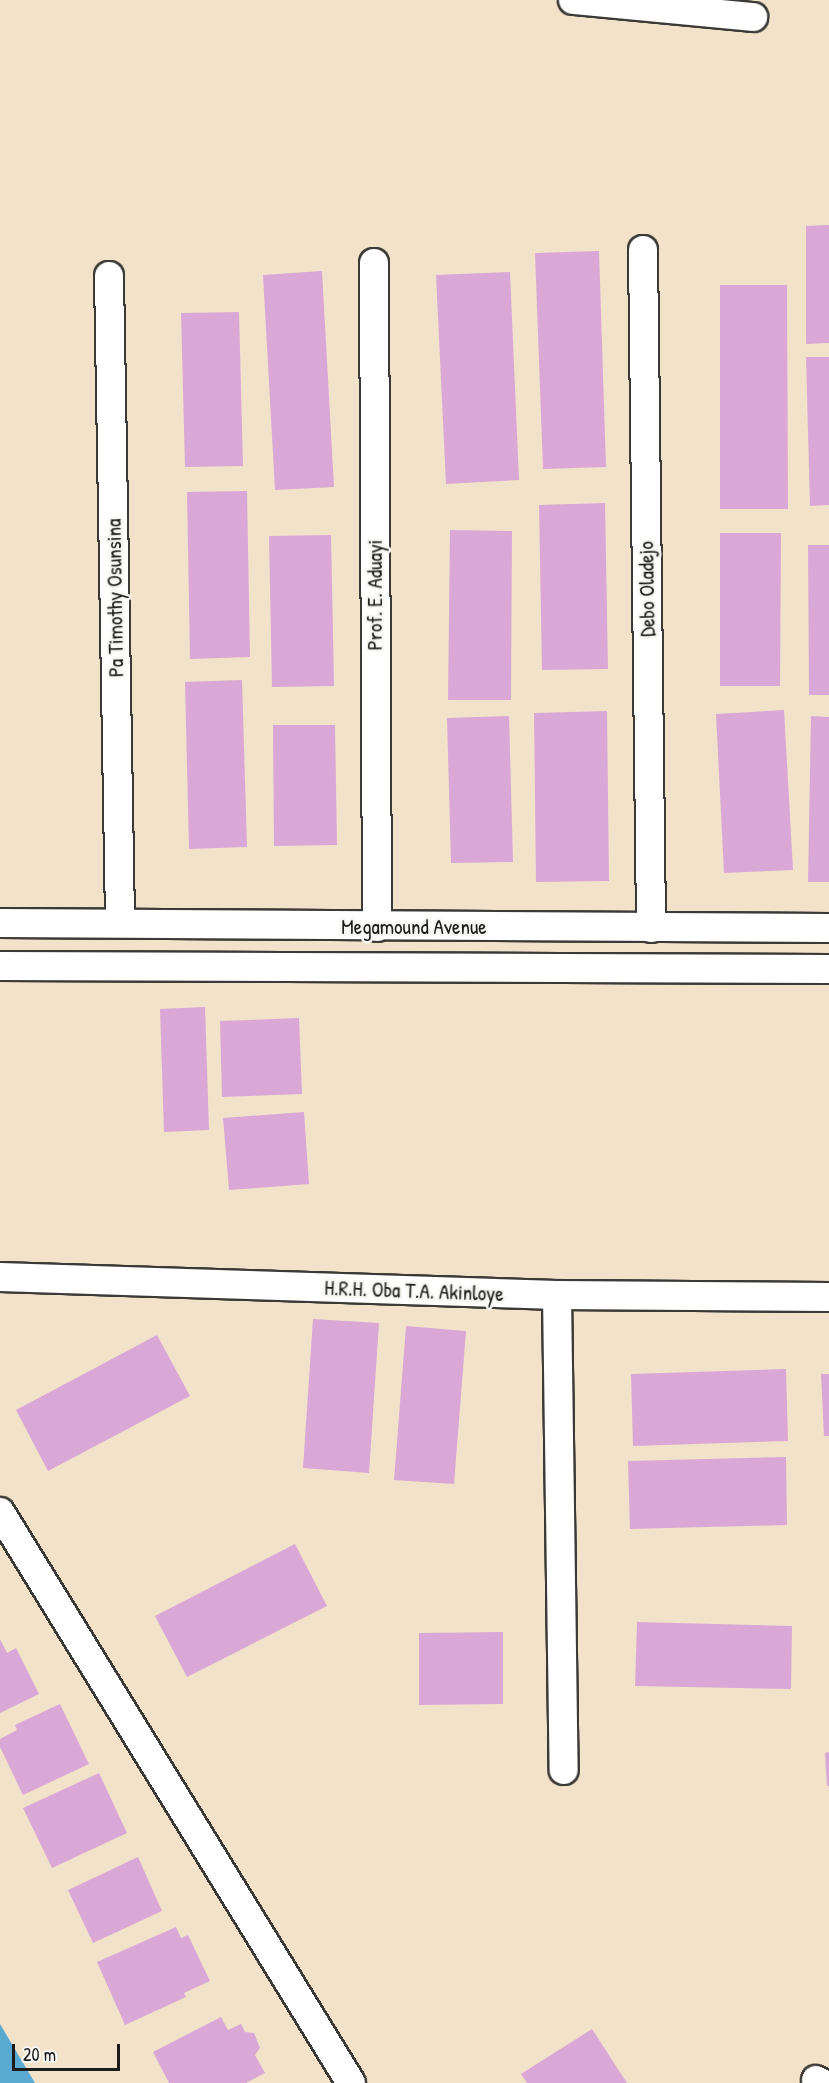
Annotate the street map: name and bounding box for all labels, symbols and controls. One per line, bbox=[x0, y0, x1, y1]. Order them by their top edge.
street label: Pa Timothy Osunsina bbox=[101, 519, 129, 677]
street label: Prof. E. Aduayi bbox=[362, 540, 388, 650]
street label: Debo Oladejo bbox=[634, 541, 660, 637]
street label: Megamound Avenue bbox=[341, 914, 487, 940]
street label: H.R.H. Oba T.A. Akinloye bbox=[324, 1275, 504, 1307]
scale bar bbox=[15, 2032, 123, 2070]
text: 20 m bbox=[23, 2042, 56, 2067]

